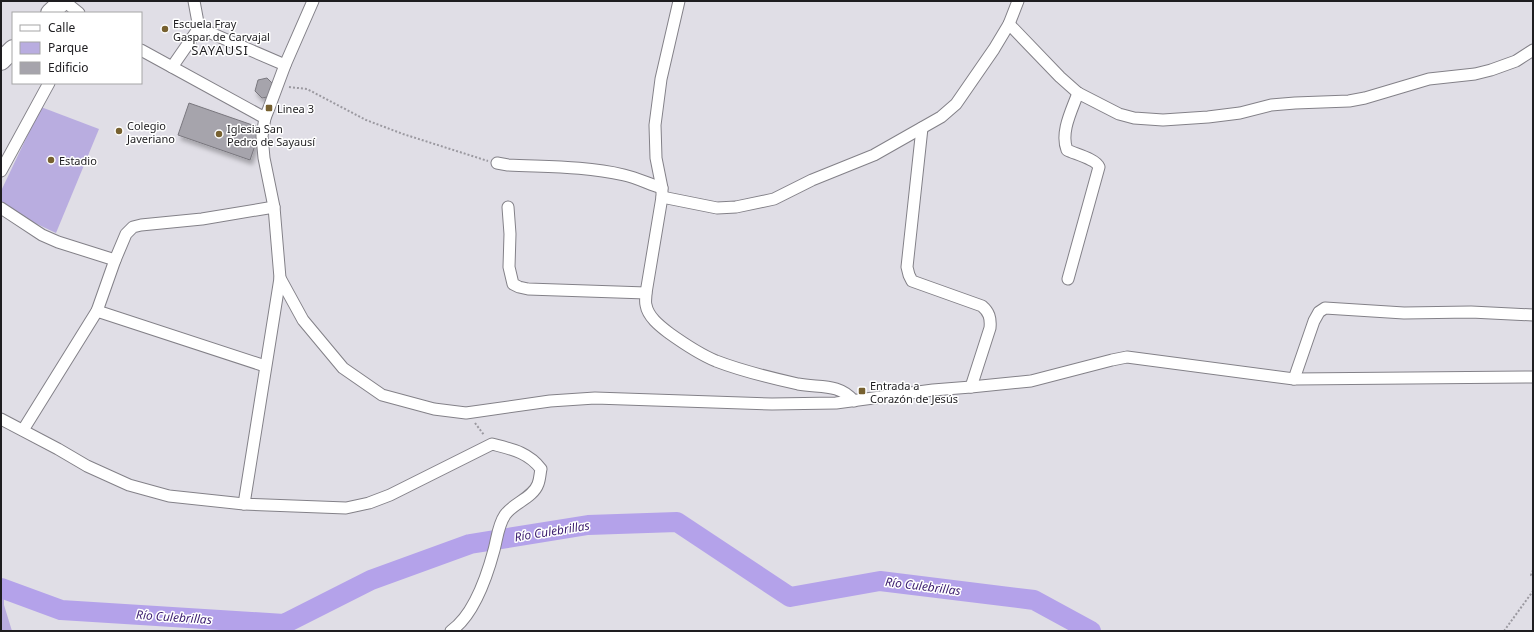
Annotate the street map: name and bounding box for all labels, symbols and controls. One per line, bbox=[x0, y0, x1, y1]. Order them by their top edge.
legend bbox=[12, 12, 142, 84]
place label: Escuela Fray Gaspar de Carvajal bbox=[173, 16, 270, 44]
text: Calle bbox=[48, 19, 76, 36]
marker: Escuela Fray Gaspar de Carvajal bbox=[160, 24, 170, 34]
text: Parque bbox=[48, 39, 89, 56]
district label: SAYAUSI bbox=[191, 41, 249, 59]
text: Edificio bbox=[48, 59, 89, 76]
place label: Linea 3 bbox=[277, 101, 314, 116]
marker: Linea 3 bbox=[264, 103, 274, 113]
place label: Colegio Javeriano bbox=[126, 118, 175, 146]
place label: Iglesia San Pedro de Sayausí bbox=[227, 121, 316, 149]
marker: Colegio Javeriano bbox=[114, 126, 124, 136]
marker: Iglesia San Pedro de Sayausí bbox=[214, 129, 224, 139]
place label: Estadio bbox=[59, 153, 97, 168]
marker: Estadio bbox=[46, 155, 56, 165]
place label: Entrada a Corazón de Jesús bbox=[870, 378, 958, 406]
marker: Entrada a Corazón de Jesús bbox=[857, 386, 867, 396]
water label: Río Culebrillas bbox=[513, 517, 591, 545]
water label: Río Culebrillas bbox=[884, 573, 962, 599]
water label: Río Culebrillas bbox=[136, 606, 212, 628]

